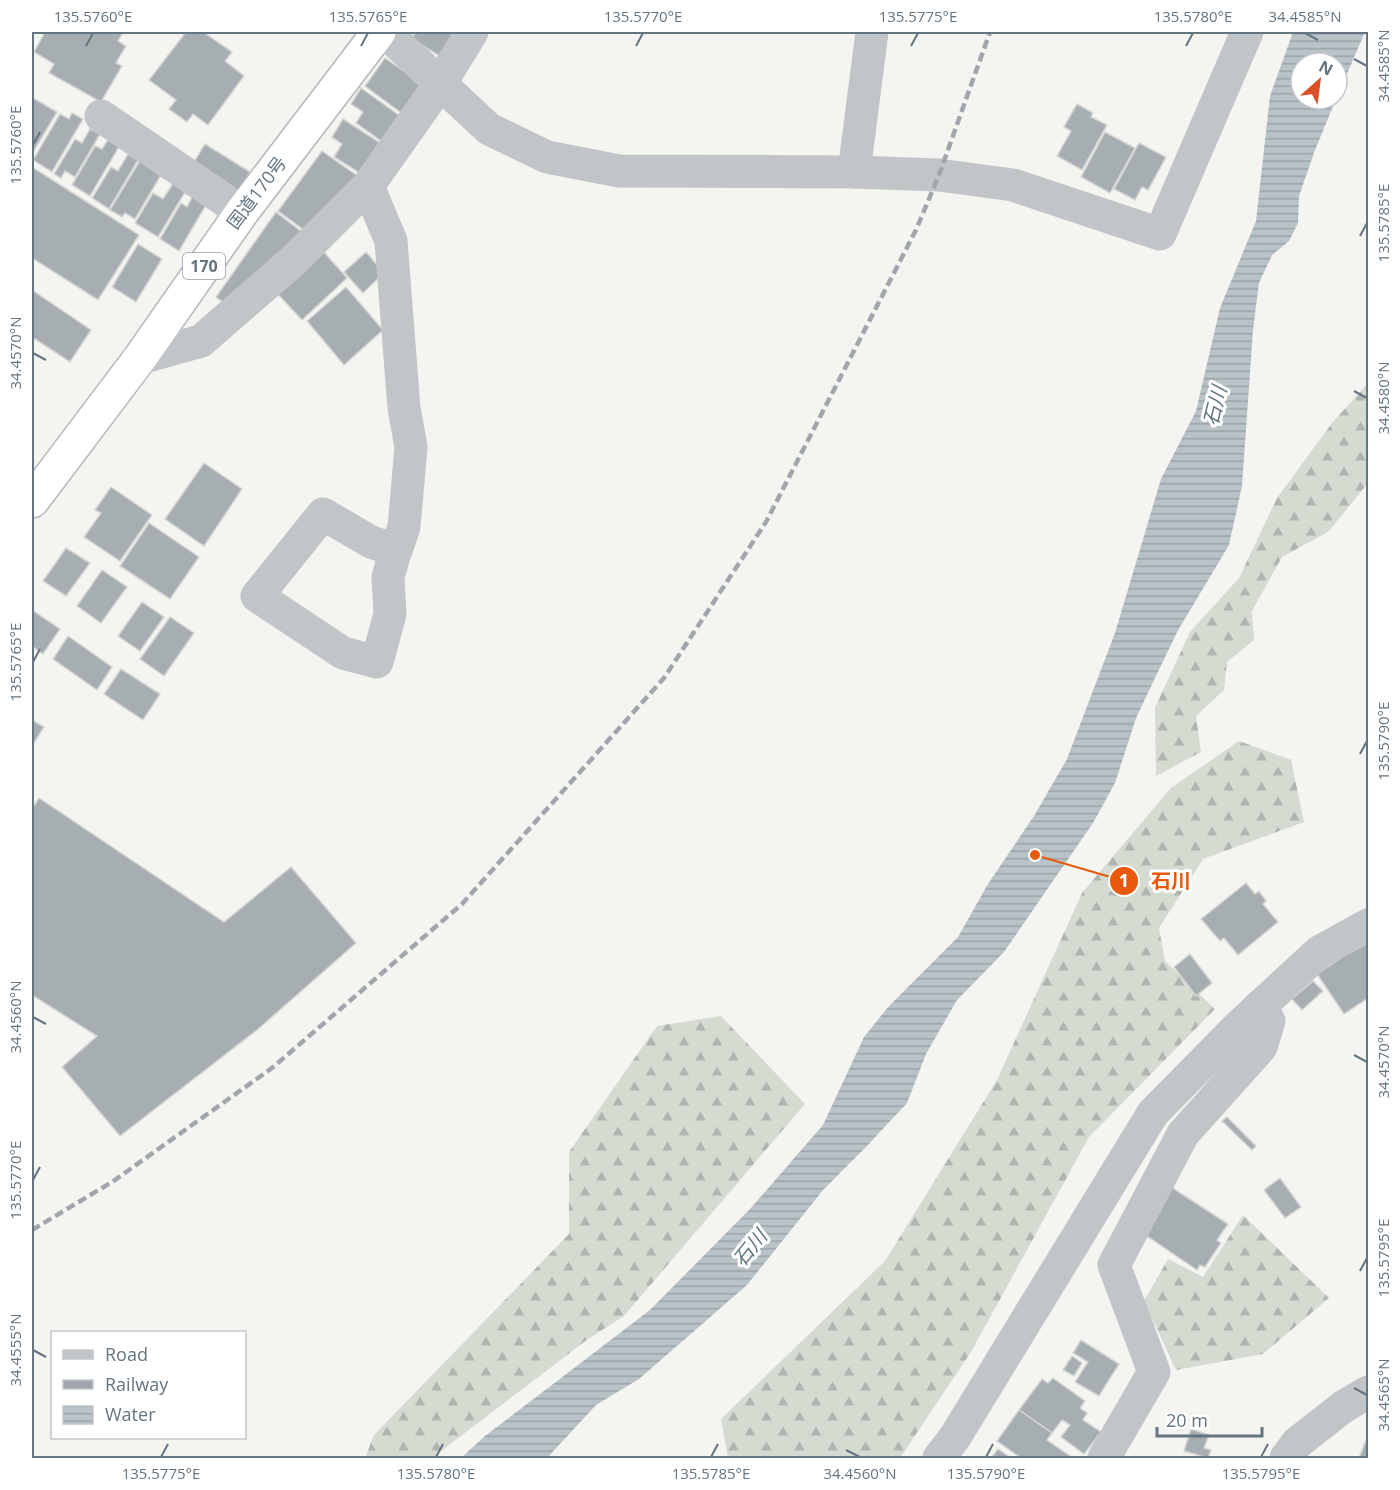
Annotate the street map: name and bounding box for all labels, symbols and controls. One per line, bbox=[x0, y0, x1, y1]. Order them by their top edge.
text: 135.5760°E bbox=[54, 6, 132, 26]
text: 135.5765°E bbox=[329, 6, 407, 26]
text: 135.5770°E bbox=[604, 6, 682, 26]
text: 135.5775°E bbox=[879, 6, 957, 26]
text: 135.5780°E bbox=[1154, 6, 1232, 26]
text: 34.4585°N bbox=[1268, 6, 1342, 26]
text: 34.4585°N bbox=[1373, 29, 1393, 103]
north arrow bbox=[1289, 51, 1349, 111]
text: N bbox=[1315, 55, 1337, 81]
text: 135.5760°E bbox=[5, 106, 25, 184]
street label: 国道170号 bbox=[221, 151, 291, 234]
text: 135.5785°E bbox=[1373, 184, 1393, 262]
road number: 170 bbox=[183, 253, 225, 279]
text: 34.4570°N bbox=[5, 316, 25, 390]
text: 34.4580°N bbox=[1373, 361, 1393, 435]
water label: 石川 bbox=[1197, 381, 1233, 429]
text: 135.5765°E bbox=[5, 623, 25, 701]
text: 135.5790°E bbox=[1373, 702, 1393, 780]
callout: 石川 bbox=[1109, 862, 1203, 900]
text: 石川 bbox=[1151, 867, 1191, 894]
text: 1 bbox=[1119, 868, 1129, 892]
text: 34.4560°N bbox=[5, 980, 25, 1054]
text: 34.4570°N bbox=[1373, 1025, 1393, 1099]
text: 135.5770°E bbox=[5, 1141, 25, 1219]
text: 135.5795°E bbox=[1373, 1219, 1393, 1297]
water label: 石川 bbox=[727, 1222, 774, 1272]
text: 34.4555°N bbox=[5, 1313, 25, 1387]
legend bbox=[51, 1331, 246, 1439]
text: Road bbox=[105, 1342, 148, 1366]
text: 34.4565°N bbox=[1373, 1358, 1393, 1432]
text: Railway bbox=[105, 1372, 169, 1396]
scale bar bbox=[1157, 1400, 1262, 1438]
text: Water bbox=[105, 1402, 156, 1426]
text: 20 m bbox=[1166, 1408, 1208, 1432]
text: 135.5775°E bbox=[122, 1463, 200, 1483]
text: 135.5780°E bbox=[397, 1463, 475, 1483]
text: 135.5785°E bbox=[672, 1463, 750, 1483]
text: 34.4560°N bbox=[823, 1463, 897, 1483]
text: 135.5790°E bbox=[947, 1463, 1025, 1483]
text: 135.5795°E bbox=[1222, 1463, 1300, 1483]

